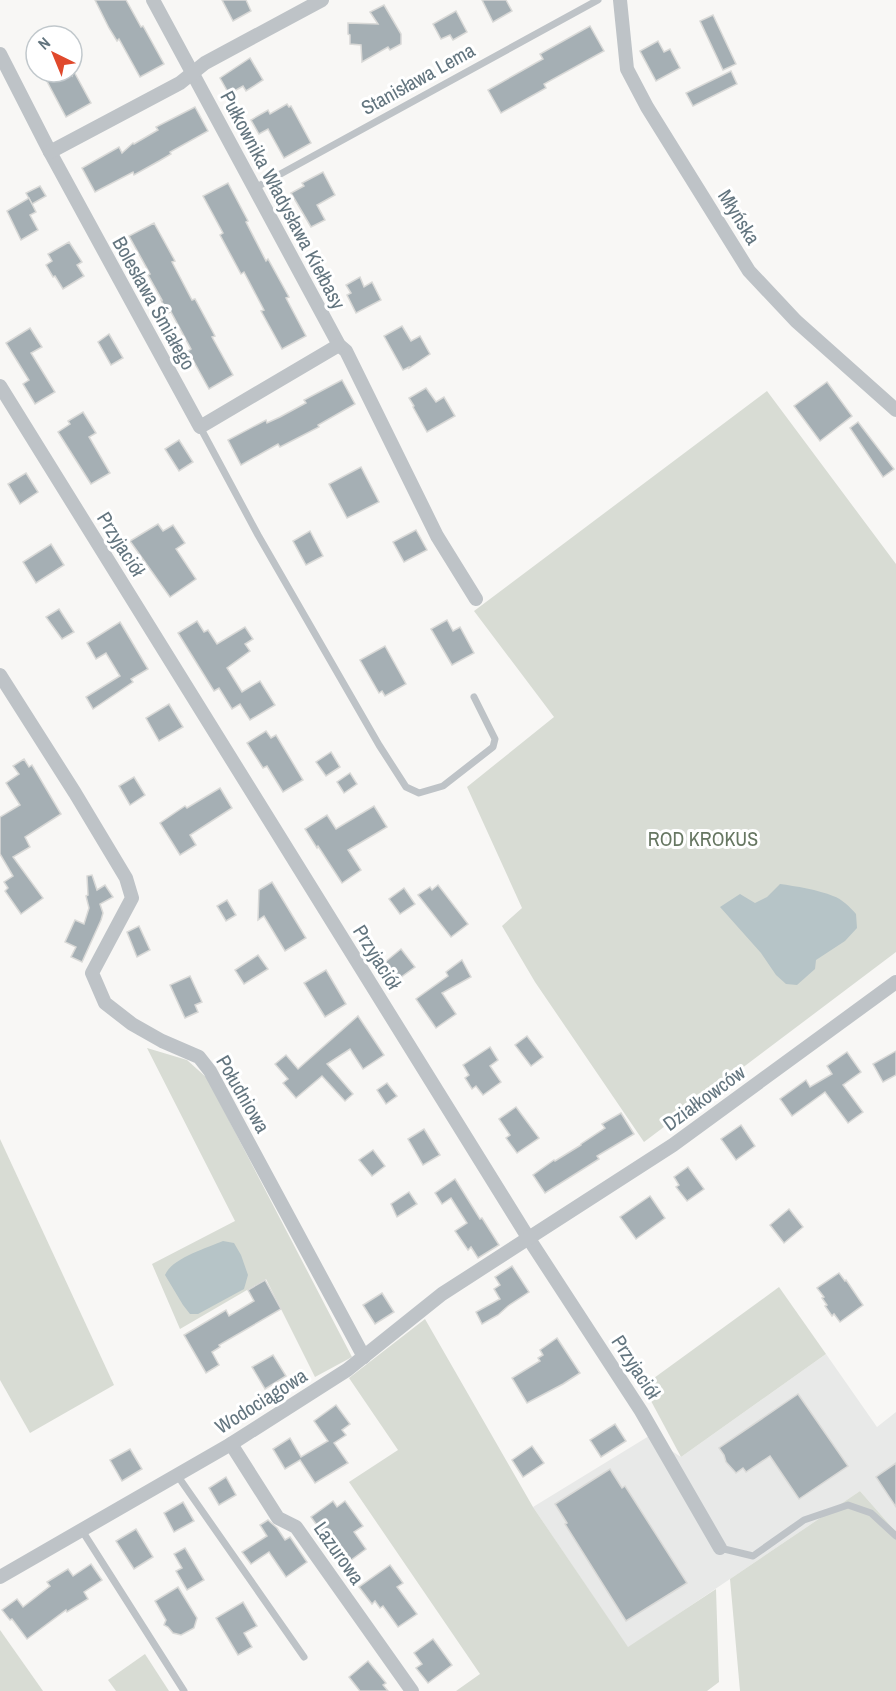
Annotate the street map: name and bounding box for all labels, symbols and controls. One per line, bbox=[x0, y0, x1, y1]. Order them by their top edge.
north arrow bbox=[24, 24, 84, 84]
text: N bbox=[33, 32, 55, 54]
street label: Stanisława Lema bbox=[356, 36, 479, 121]
street label: Pułkownika Władysława Kiełbasy bbox=[214, 86, 353, 314]
street label: Młyńska bbox=[712, 184, 767, 249]
street label: Bolesława Śmiałego bbox=[107, 231, 202, 374]
street label: Przyjaciół bbox=[91, 506, 152, 582]
park label: ROD KROKUS bbox=[648, 825, 758, 852]
street label: Przyjaciół bbox=[347, 919, 408, 995]
street label: Południowa bbox=[210, 1050, 277, 1138]
street label: Działkowców bbox=[657, 1058, 750, 1137]
street label: Przyjaciół bbox=[606, 1330, 668, 1405]
street label: Wodociągowa bbox=[210, 1362, 312, 1439]
street label: Lazurowa bbox=[308, 1516, 371, 1590]

